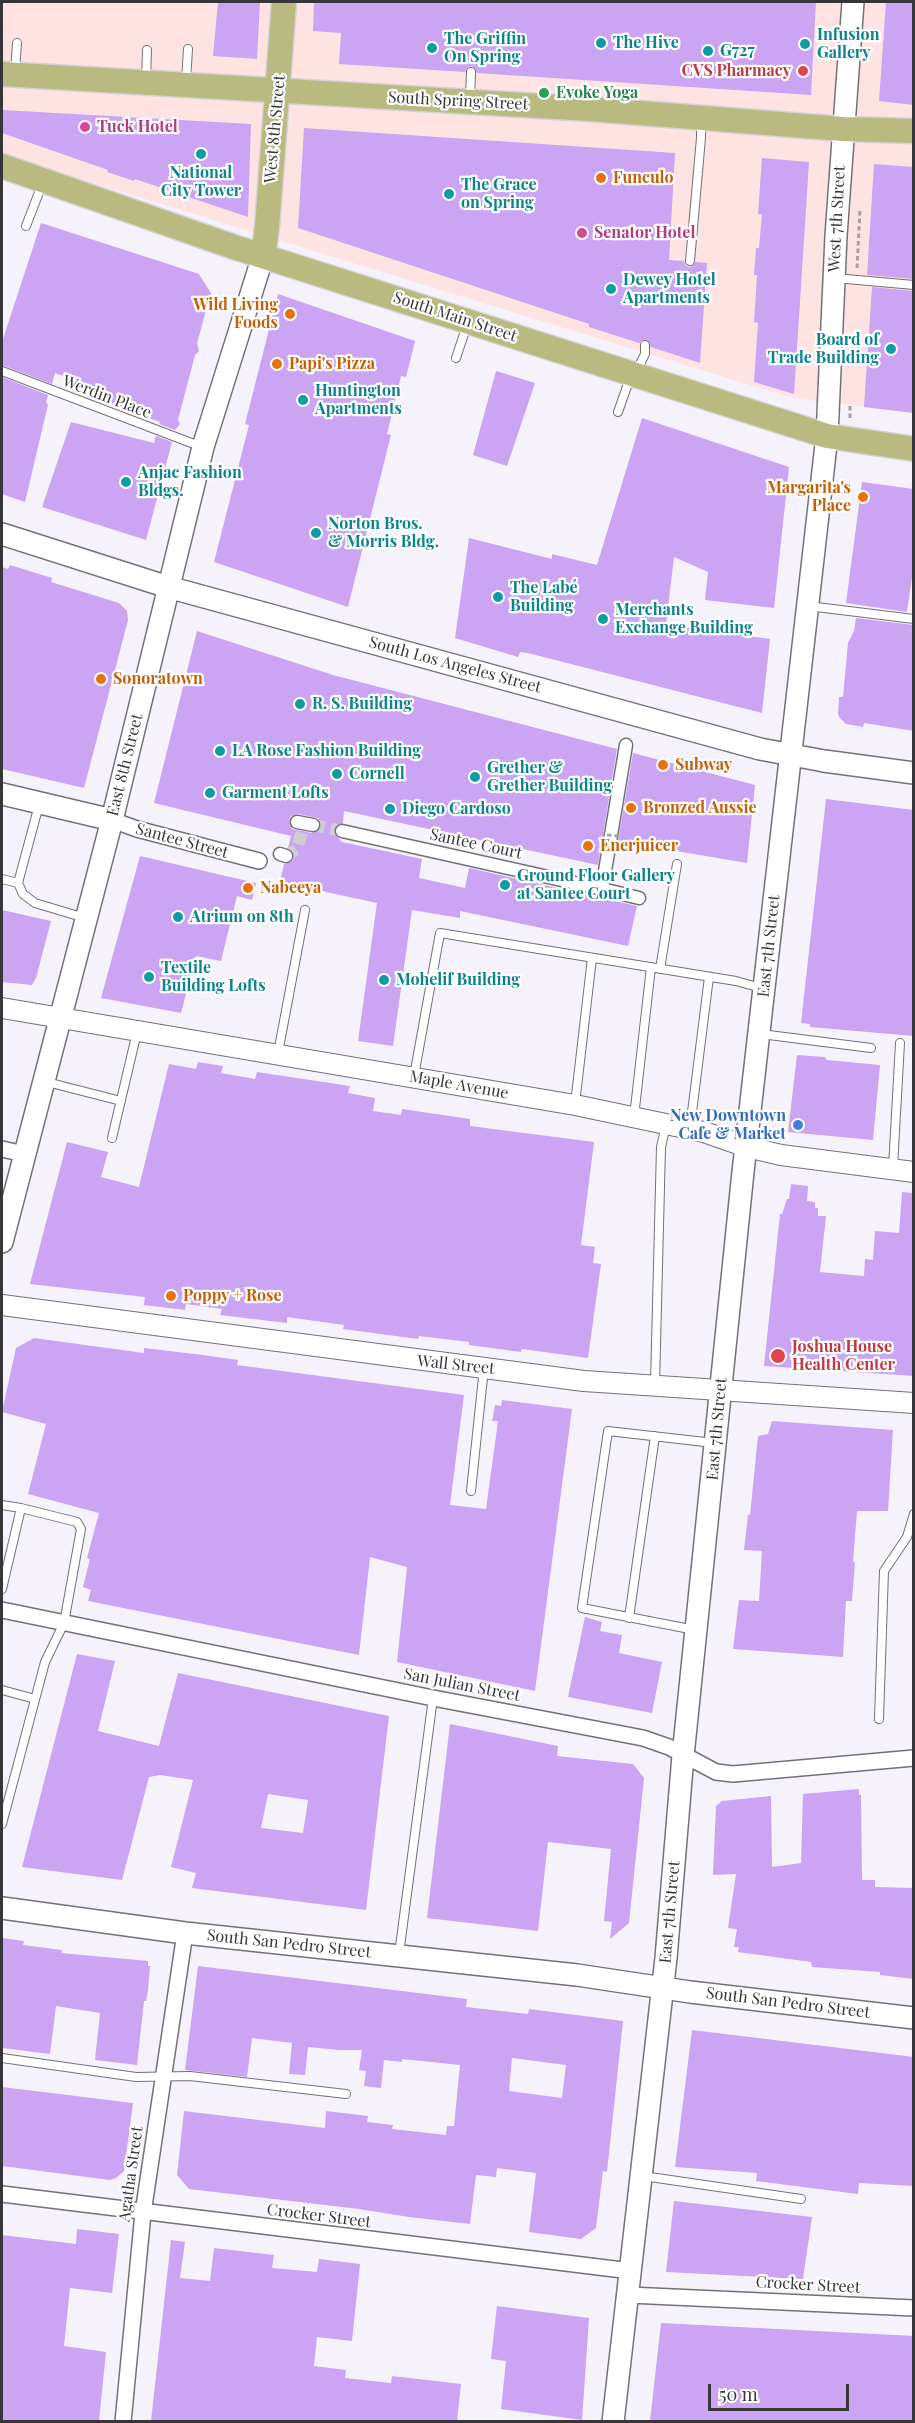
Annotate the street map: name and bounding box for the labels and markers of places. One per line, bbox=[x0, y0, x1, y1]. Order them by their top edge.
place label: Infusion Gallery bbox=[817, 25, 879, 63]
place label: The Griffin On Spring bbox=[444, 29, 526, 67]
place label: The Hive bbox=[613, 33, 679, 53]
marker: The Hive bbox=[594, 36, 608, 50]
marker: Infusion Gallery bbox=[798, 37, 812, 51]
marker: The Griffin On Spring bbox=[425, 41, 439, 55]
place label: G727 bbox=[720, 41, 755, 61]
marker: G727 bbox=[701, 44, 715, 58]
place label: CVS Pharmacy bbox=[682, 61, 791, 81]
marker: CVS Pharmacy bbox=[796, 64, 810, 78]
place label: Evoke Yoga bbox=[556, 83, 638, 103]
marker: Evoke Yoga bbox=[537, 86, 551, 100]
place label: Tuck Hotel bbox=[97, 117, 178, 137]
marker: Tuck Hotel bbox=[78, 120, 92, 134]
marker: National City Tower bbox=[194, 147, 208, 161]
place label: National City Tower bbox=[161, 163, 241, 201]
place label: Funculo bbox=[613, 168, 673, 188]
marker: Funculo bbox=[594, 171, 608, 185]
place label: The Grace on Spring bbox=[461, 175, 537, 213]
marker: The Grace on Spring bbox=[442, 187, 456, 201]
place label: Senator Hotel bbox=[594, 223, 695, 243]
marker: Senator Hotel bbox=[575, 226, 589, 240]
place label: Dewey Hotel Apartments bbox=[623, 270, 716, 308]
marker: Dewey Hotel Apartments bbox=[604, 282, 618, 296]
place label: Wild Living Foods bbox=[193, 295, 278, 333]
marker: Wild Living Foods bbox=[283, 307, 297, 321]
place label: Board of Trade Building bbox=[768, 330, 879, 368]
marker: Board of Trade Building bbox=[884, 342, 898, 356]
place label: Papi's Pizza bbox=[289, 354, 375, 374]
marker: Papi's Pizza bbox=[270, 357, 284, 371]
place label: Huntington Apartments bbox=[315, 381, 402, 419]
marker: Huntington Apartments bbox=[296, 393, 310, 407]
place label: Anjac Fashion Bldgs. bbox=[138, 463, 242, 501]
marker: Anjac Fashion Bldgs. bbox=[119, 475, 133, 489]
place label: Margarita's Place bbox=[767, 478, 851, 516]
marker: Margarita's Place bbox=[856, 490, 870, 504]
place label: Norton Bros. & Morris Bldg. bbox=[328, 514, 439, 552]
marker: Norton Bros. & Morris Bldg. bbox=[309, 526, 323, 540]
place label: The Labé Building bbox=[510, 578, 578, 616]
marker: The Labé Building bbox=[491, 590, 505, 604]
place label: Merchants Exchange Building bbox=[615, 600, 753, 638]
marker: Merchants Exchange Building bbox=[596, 612, 610, 626]
place label: Sonoratown bbox=[113, 669, 203, 689]
marker: Sonoratown bbox=[94, 672, 108, 686]
place label: R. S. Building bbox=[312, 694, 412, 714]
marker: R. S. Building bbox=[293, 697, 307, 711]
place label: LA Rose Fashion Building bbox=[232, 741, 421, 761]
marker: LA Rose Fashion Building bbox=[213, 744, 227, 758]
place label: Subway bbox=[675, 755, 732, 775]
place label: Grether & Grether Building bbox=[487, 758, 612, 796]
marker: Subway bbox=[656, 758, 670, 772]
place label: Cornell bbox=[349, 764, 405, 784]
marker: Cornell bbox=[330, 767, 344, 781]
marker: Grether & Grether Building bbox=[468, 770, 482, 784]
place label: Garment Lofts bbox=[222, 783, 329, 803]
marker: Garment Lofts bbox=[203, 786, 217, 800]
place label: Bronzed Aussie bbox=[643, 798, 757, 818]
place label: Diego Cardoso bbox=[402, 799, 511, 819]
marker: Bronzed Aussie bbox=[624, 801, 638, 815]
marker: Diego Cardoso bbox=[383, 802, 397, 816]
place label: Enerjuicer bbox=[600, 836, 678, 856]
marker: Enerjuicer bbox=[581, 839, 595, 853]
place label: Ground Floor Gallery at Santee Court bbox=[517, 866, 675, 904]
place label: Nabeeya bbox=[260, 878, 321, 898]
marker: Ground Floor Gallery at Santee Court bbox=[498, 878, 512, 892]
marker: Nabeeya bbox=[241, 881, 255, 895]
place label: Atrium on 8th bbox=[190, 907, 294, 927]
marker: Atrium on 8th bbox=[171, 910, 185, 924]
place label: Textile Building Lofts bbox=[161, 958, 266, 996]
marker: Textile Building Lofts bbox=[142, 970, 156, 984]
place label: Mohelif Building bbox=[396, 970, 520, 990]
marker: Mohelif Building bbox=[377, 973, 391, 987]
place label: New Downtown Cafe & Market bbox=[670, 1106, 786, 1144]
marker: New Downtown Cafe & Market bbox=[791, 1118, 805, 1132]
place label: Poppy + Rose bbox=[183, 1286, 282, 1306]
marker: Poppy + Rose bbox=[164, 1289, 178, 1303]
place label: Joshua House Health Center bbox=[792, 1337, 895, 1375]
marker: Joshua House Health Center bbox=[769, 1347, 787, 1365]

